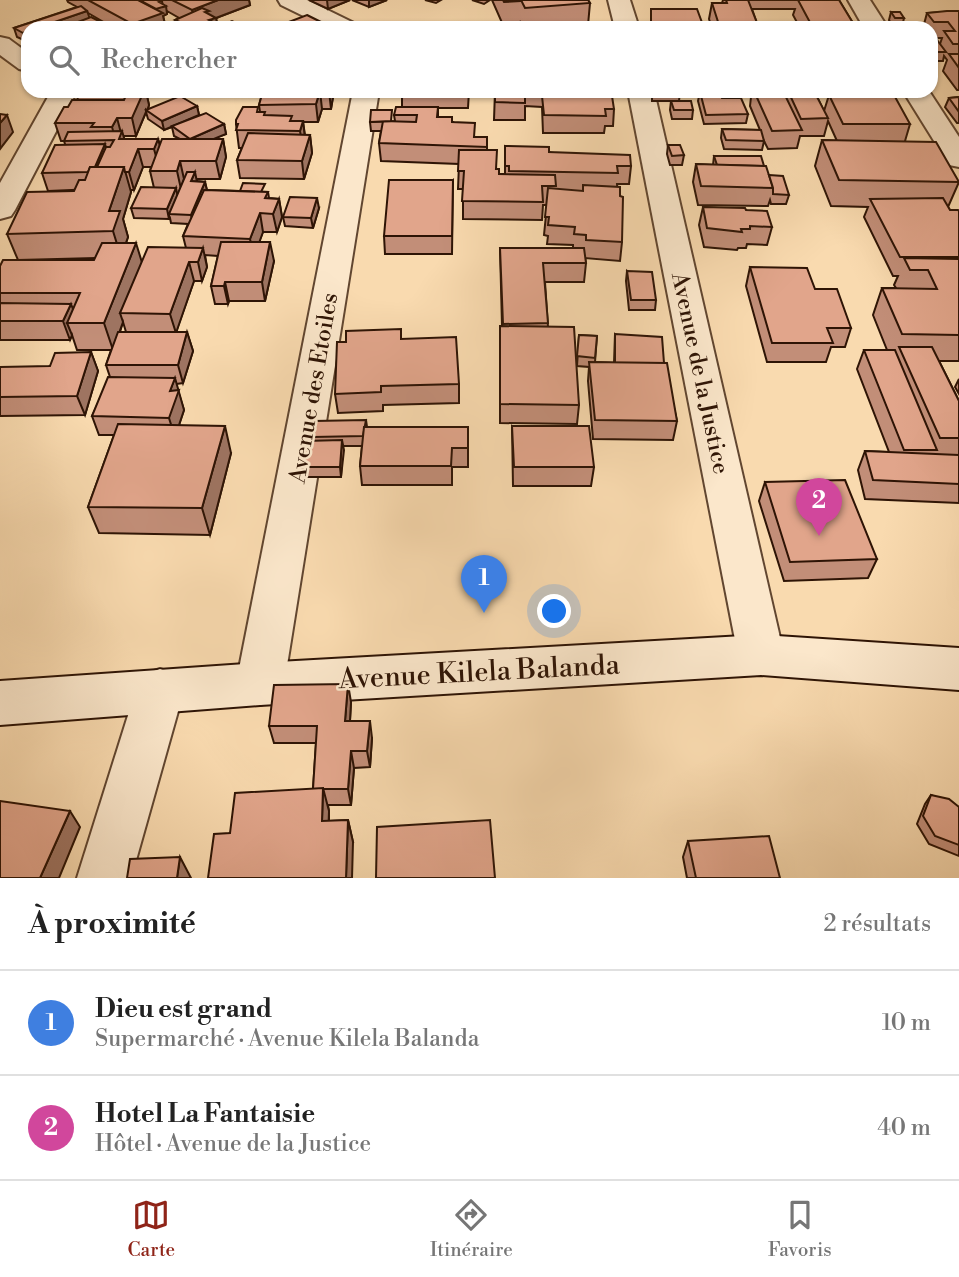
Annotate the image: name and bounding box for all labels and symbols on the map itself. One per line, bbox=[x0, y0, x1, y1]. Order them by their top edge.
street label: Avenue de la Justice bbox=[665, 269, 735, 477]
street label: Avenue des Etoiles bbox=[283, 291, 345, 487]
pin: 2 bbox=[796, 478, 842, 536]
pin: 1 bbox=[461, 555, 507, 613]
your location bbox=[537, 594, 571, 628]
street label: Avenue Kilela Balanda bbox=[337, 648, 621, 697]

